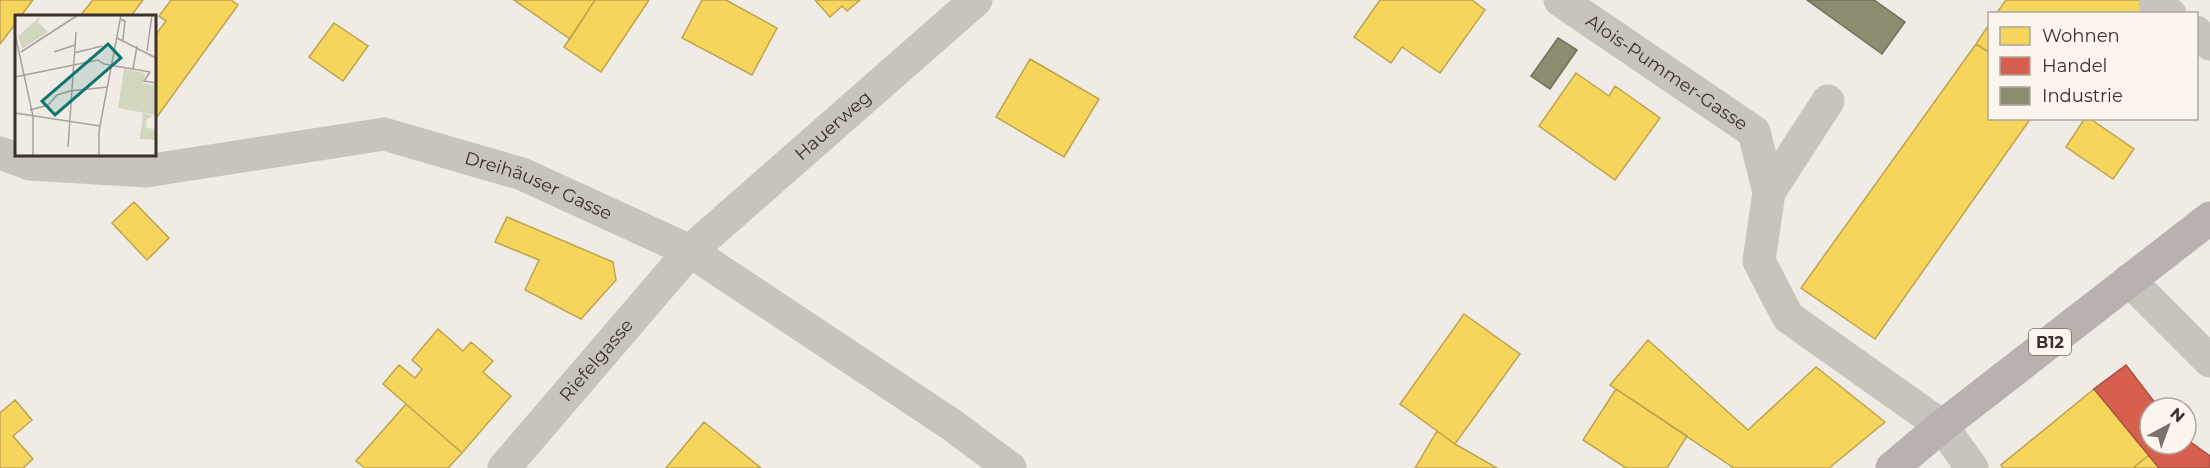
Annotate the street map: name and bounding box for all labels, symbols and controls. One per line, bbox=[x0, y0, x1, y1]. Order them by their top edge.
street label: Alois-Pummer-Gasse bbox=[1582, 10, 1752, 135]
legend bbox=[1988, 12, 2198, 120]
inset map bbox=[15, 15, 156, 156]
text: Wohnen bbox=[2042, 25, 2120, 47]
text: Handel bbox=[2042, 55, 2107, 77]
text: Industrie bbox=[2042, 85, 2123, 107]
street label: Hauerweg bbox=[790, 86, 876, 165]
street label: Dreihäuser Gasse bbox=[462, 147, 616, 225]
street label: Riefelgasse bbox=[555, 314, 638, 406]
road number: B12 bbox=[2029, 329, 2071, 355]
north arrow bbox=[2138, 396, 2198, 456]
text: N bbox=[2166, 404, 2189, 426]

